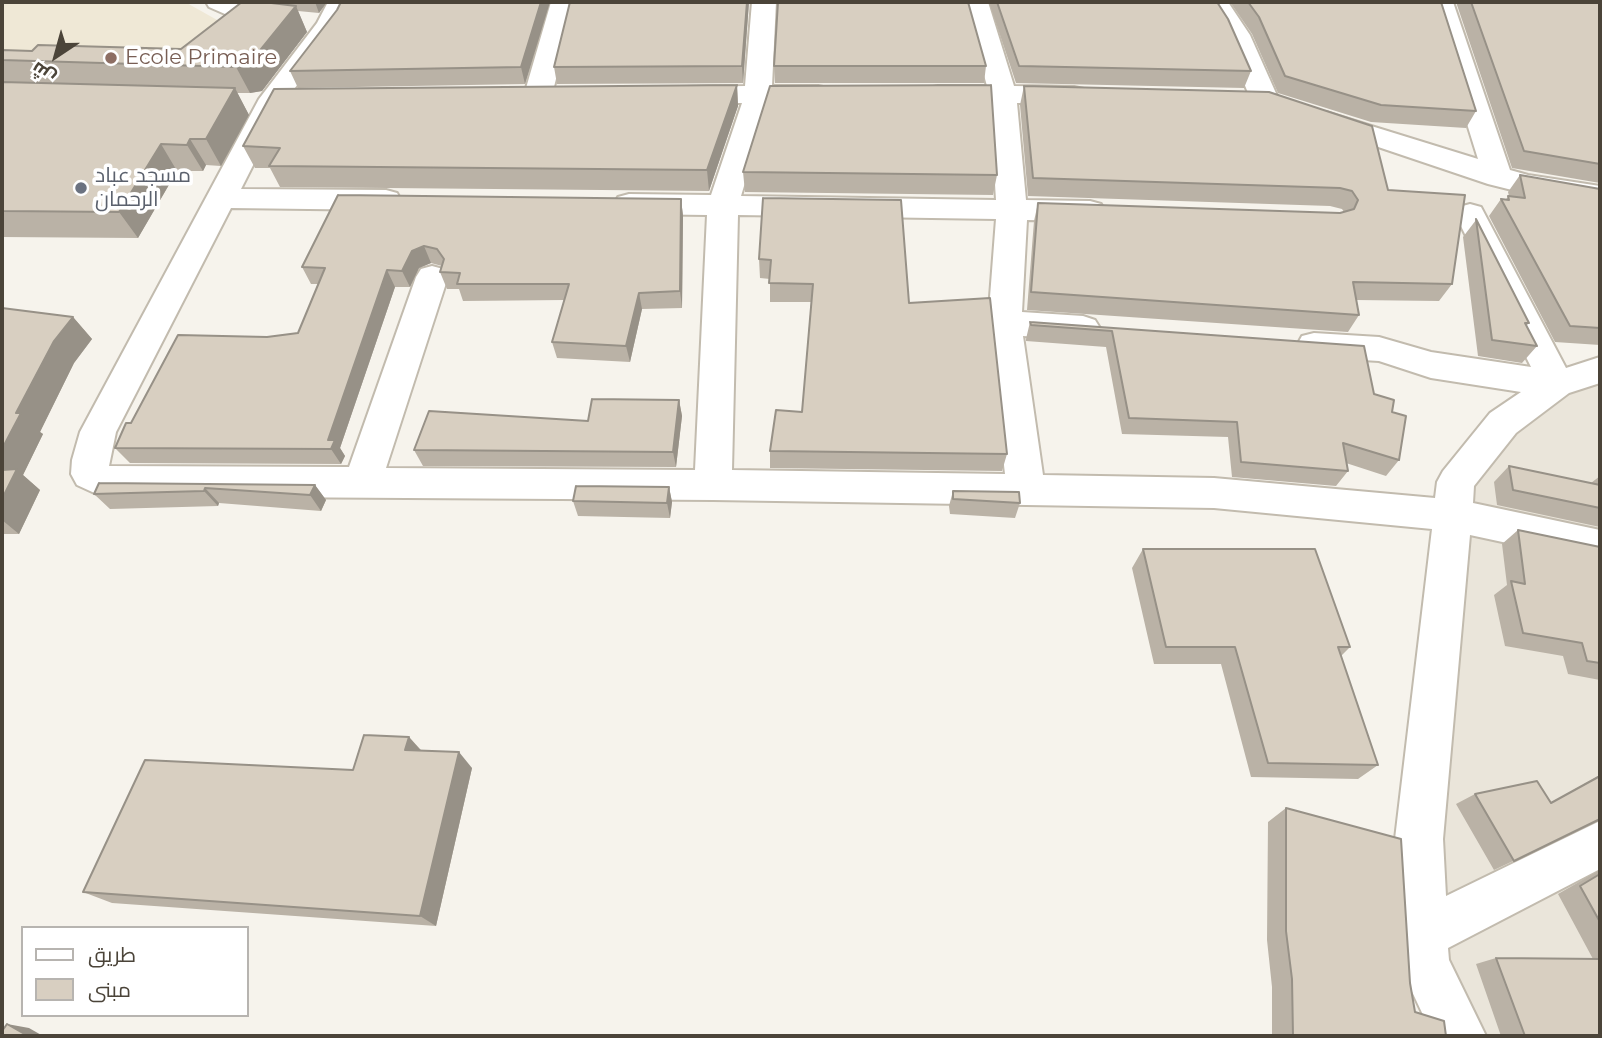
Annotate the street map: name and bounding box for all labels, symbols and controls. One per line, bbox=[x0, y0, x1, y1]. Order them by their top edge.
north arrow bbox=[21, 21, 91, 91]
place label: Ecole Primaire bbox=[125, 45, 277, 71]
marker: Ecole Primaire bbox=[103, 50, 119, 66]
text: ش bbox=[27, 57, 60, 90]
place label: مسجد عباد الرحمان bbox=[95, 163, 191, 213]
marker: مسجد عباد الرحمان bbox=[73, 180, 89, 196]
legend bbox=[21, 926, 248, 1017]
text: طريق bbox=[88, 942, 136, 967]
text: مبنى bbox=[88, 977, 131, 1002]

